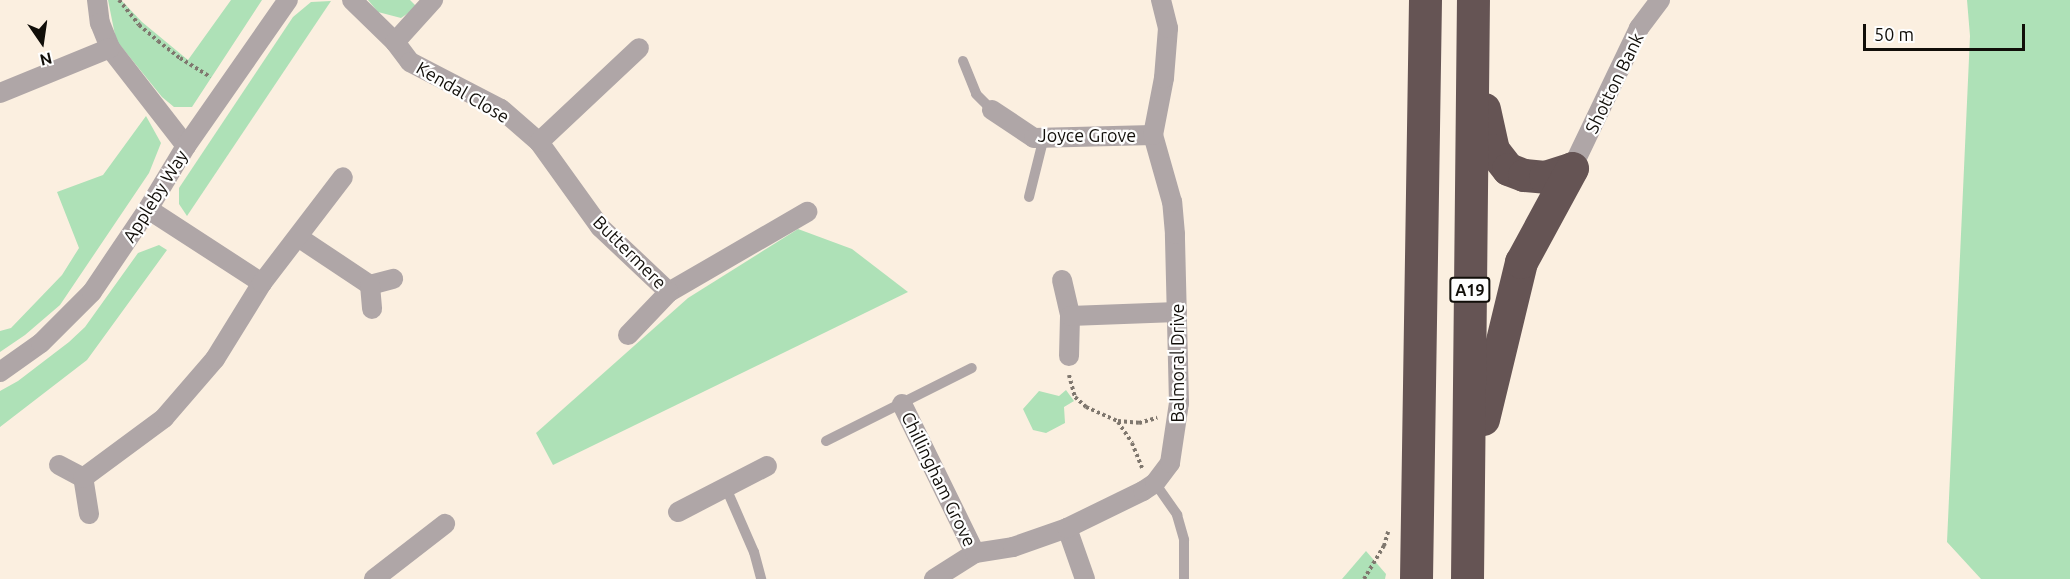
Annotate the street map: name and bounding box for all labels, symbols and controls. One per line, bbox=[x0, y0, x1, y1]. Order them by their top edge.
north arrow bbox=[12, 12, 72, 72]
scale bar bbox=[1866, 12, 2028, 50]
text: 50 m bbox=[1874, 24, 1914, 44]
street label: Shotton Bank bbox=[1580, 29, 1648, 137]
text: N bbox=[38, 49, 54, 70]
street label: Kendal Close bbox=[413, 57, 513, 127]
street label: Joyce Grove bbox=[1038, 124, 1136, 146]
street label: Appleby Way bbox=[118, 146, 192, 246]
street label: Buttermere bbox=[589, 211, 671, 293]
road number: A19 bbox=[1449, 277, 1491, 303]
street label: Balmoral Drive bbox=[1166, 304, 1188, 422]
street label: Chillingham Grove bbox=[897, 408, 981, 550]

